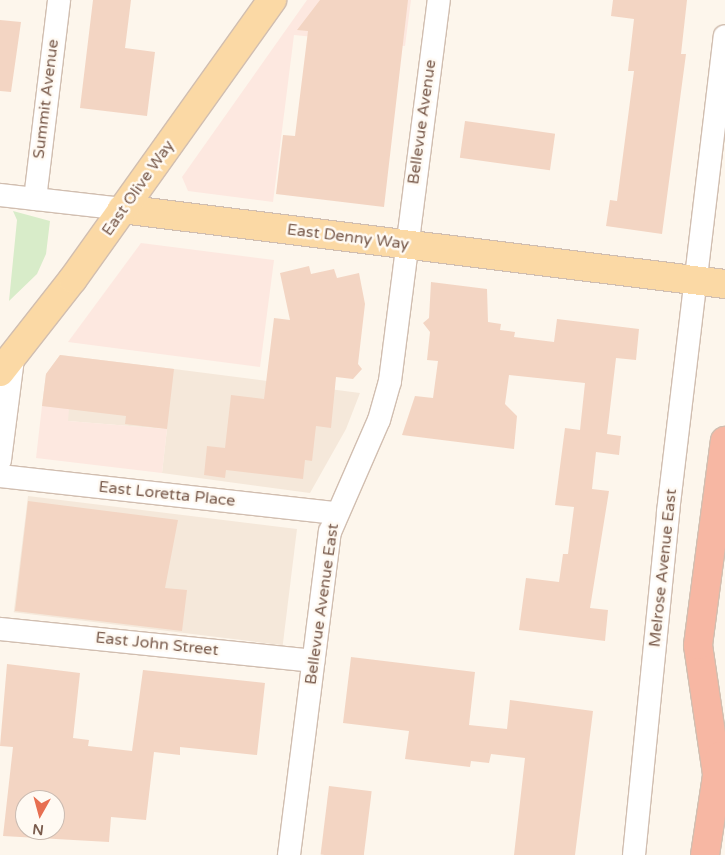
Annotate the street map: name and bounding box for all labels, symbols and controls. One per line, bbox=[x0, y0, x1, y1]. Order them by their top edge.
street label: Summit Avenue bbox=[29, 38, 63, 160]
street label: Bellevue Avenue bbox=[404, 58, 440, 186]
street label: East Olive Way bbox=[98, 136, 178, 240]
street label: East Denny Way bbox=[286, 220, 410, 254]
street label: East Loretta Place bbox=[98, 477, 236, 511]
street label: Melrose Avenue East bbox=[645, 488, 681, 648]
street label: Bellevue Avenue East bbox=[301, 522, 343, 686]
street label: East John Street bbox=[95, 628, 219, 660]
north arrow bbox=[15, 790, 65, 840]
text: N bbox=[32, 820, 45, 839]

